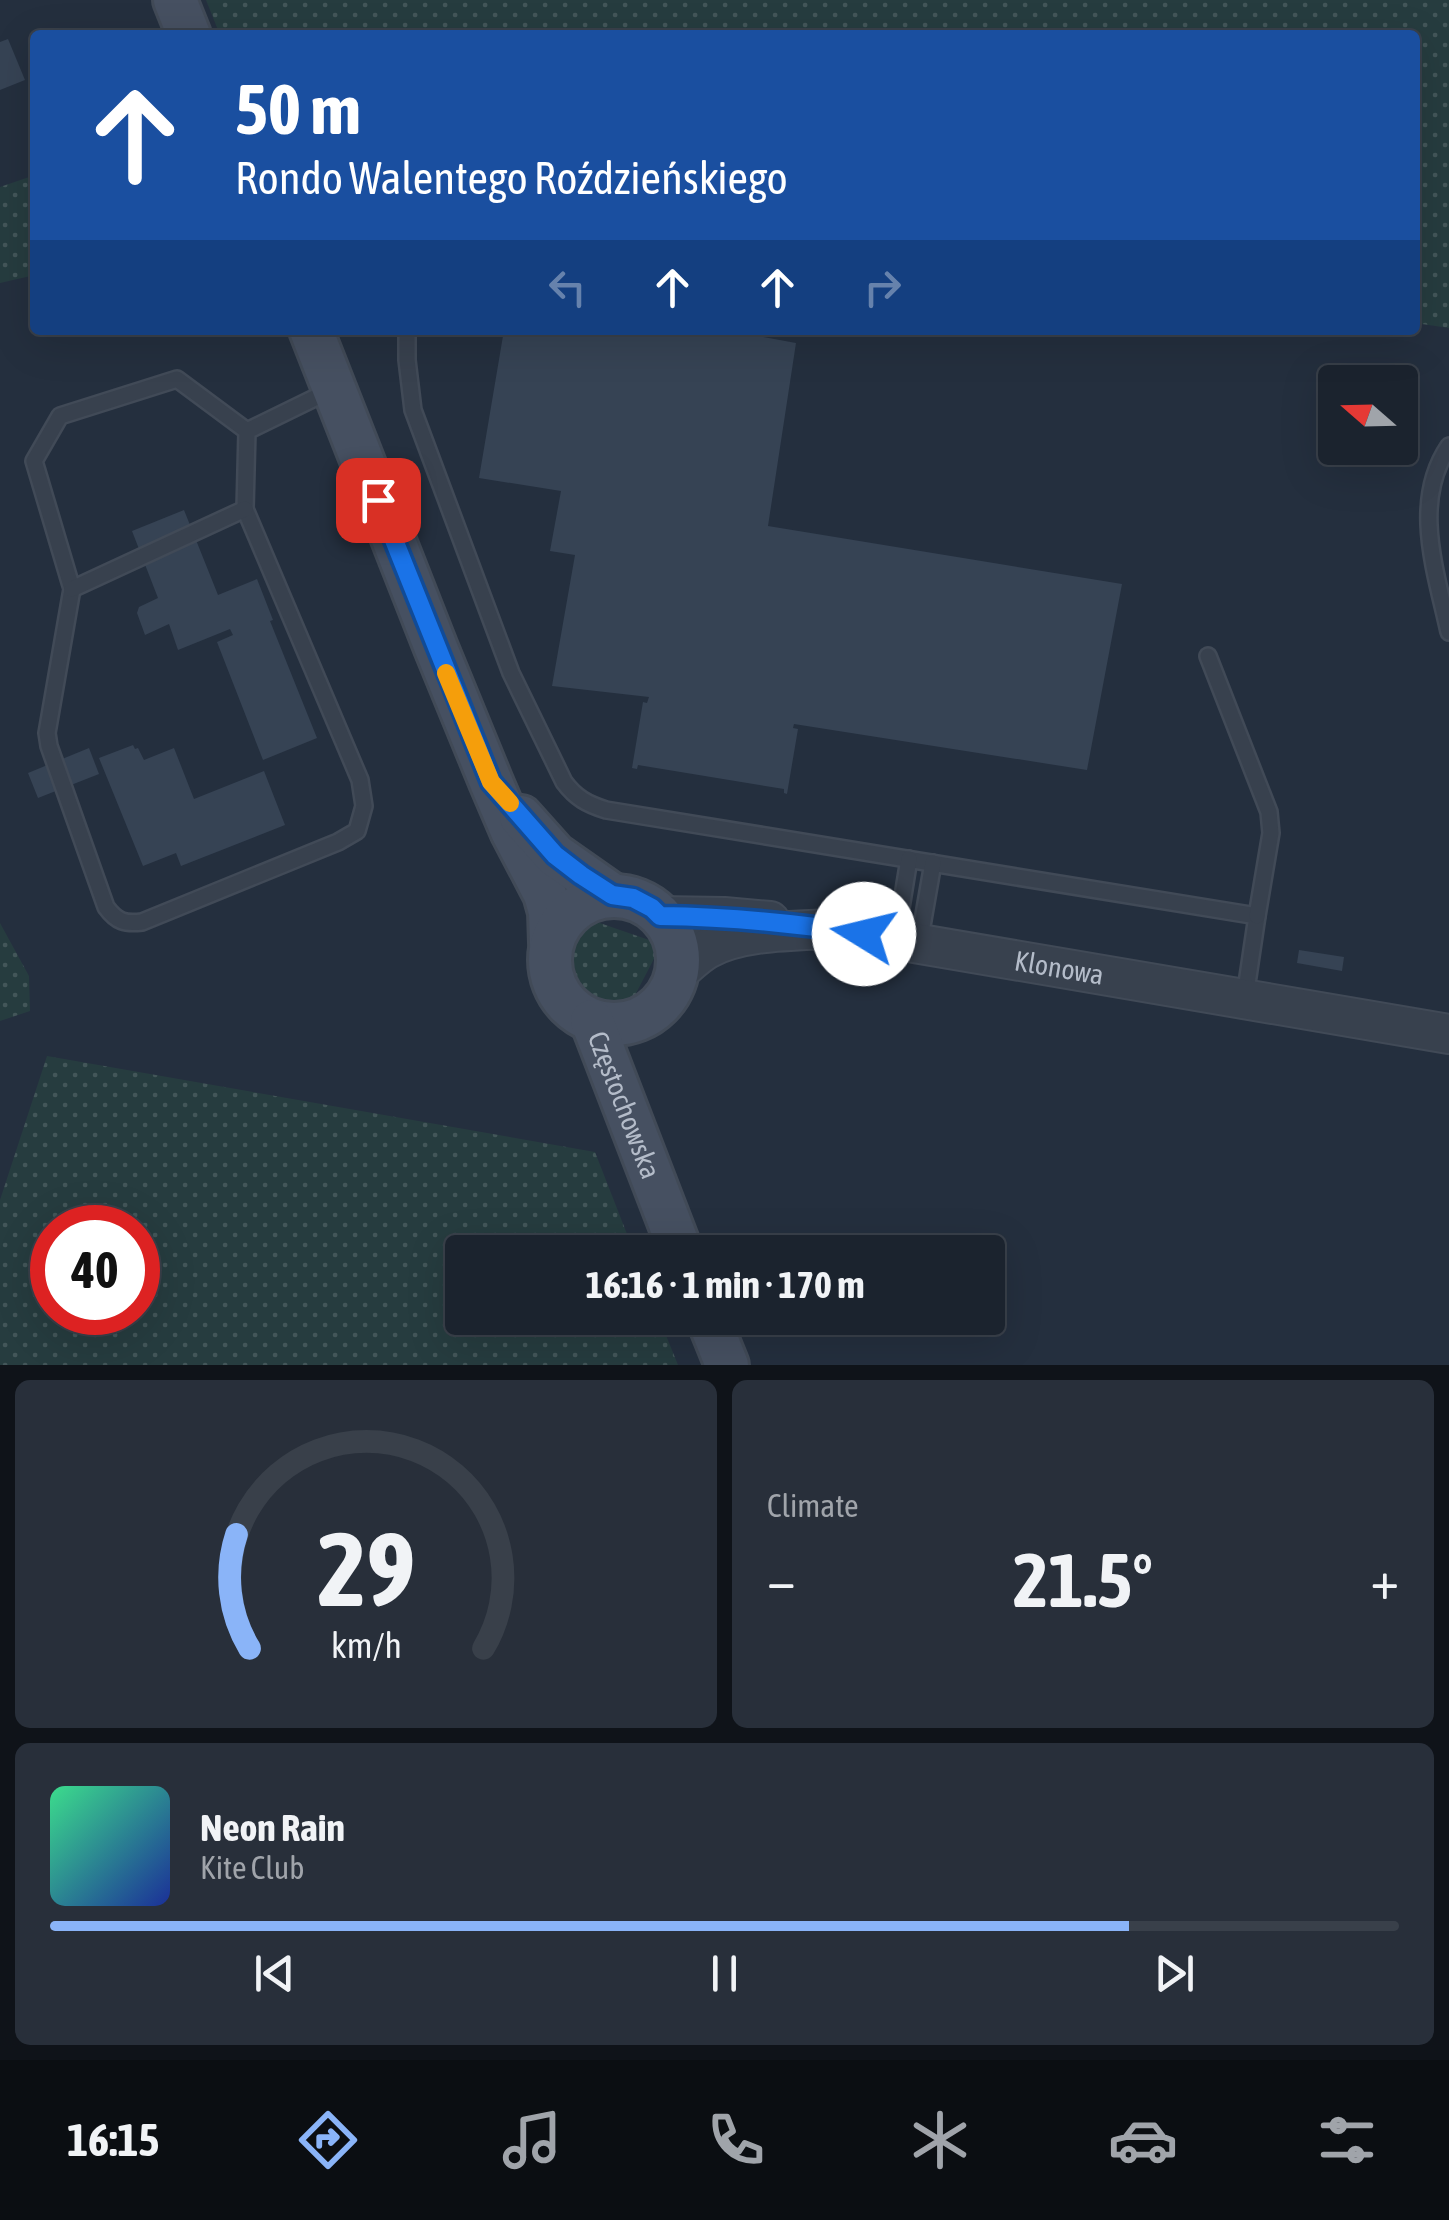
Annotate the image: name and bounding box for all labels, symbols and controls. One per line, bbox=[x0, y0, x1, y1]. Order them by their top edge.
text: 50 m bbox=[235, 69, 361, 149]
icon: ahead bbox=[70, 70, 200, 200]
text: Rondo Walentego Roździeńskiego bbox=[235, 152, 788, 204]
icon: left bbox=[540, 260, 595, 315]
icon: ahead bbox=[645, 260, 700, 315]
icon: ahead bbox=[750, 260, 805, 315]
icon: right bbox=[855, 260, 910, 315]
north arrow bbox=[1318, 365, 1418, 465]
map controls bbox=[1318, 365, 1418, 465]
pin bbox=[336, 458, 421, 543]
icon: arrive bbox=[351, 473, 406, 528]
position arrow bbox=[812, 882, 916, 986]
street label: Klonowa bbox=[1012, 944, 1106, 991]
street label: Częstochowska bbox=[582, 1027, 667, 1183]
speed limit sign: 40 bbox=[30, 1205, 160, 1335]
text: 16:16 · 1 min · 170 m bbox=[585, 1263, 865, 1306]
text: Climate bbox=[767, 1487, 859, 1524]
text: 29 bbox=[317, 1509, 415, 1628]
text: 21.5° bbox=[1013, 1537, 1153, 1623]
text: − bbox=[767, 1548, 796, 1611]
text: + bbox=[1370, 1548, 1399, 1611]
text: km/h bbox=[331, 1625, 401, 1666]
text: Neon Rain bbox=[200, 1806, 345, 1849]
text: Kite Club bbox=[200, 1849, 304, 1886]
icon: previous bbox=[247, 1946, 302, 2001]
icon: pause bbox=[697, 1946, 752, 2001]
icon: next bbox=[1147, 1946, 1202, 2001]
icon: directions bbox=[293, 2105, 363, 2175]
icon: music bbox=[497, 2105, 567, 2175]
icon: phone bbox=[701, 2105, 771, 2175]
icon: climate bbox=[905, 2105, 975, 2175]
icon: car bbox=[1108, 2105, 1178, 2175]
icon: filters bbox=[1312, 2105, 1382, 2175]
text: 16:15 bbox=[67, 2114, 160, 2166]

